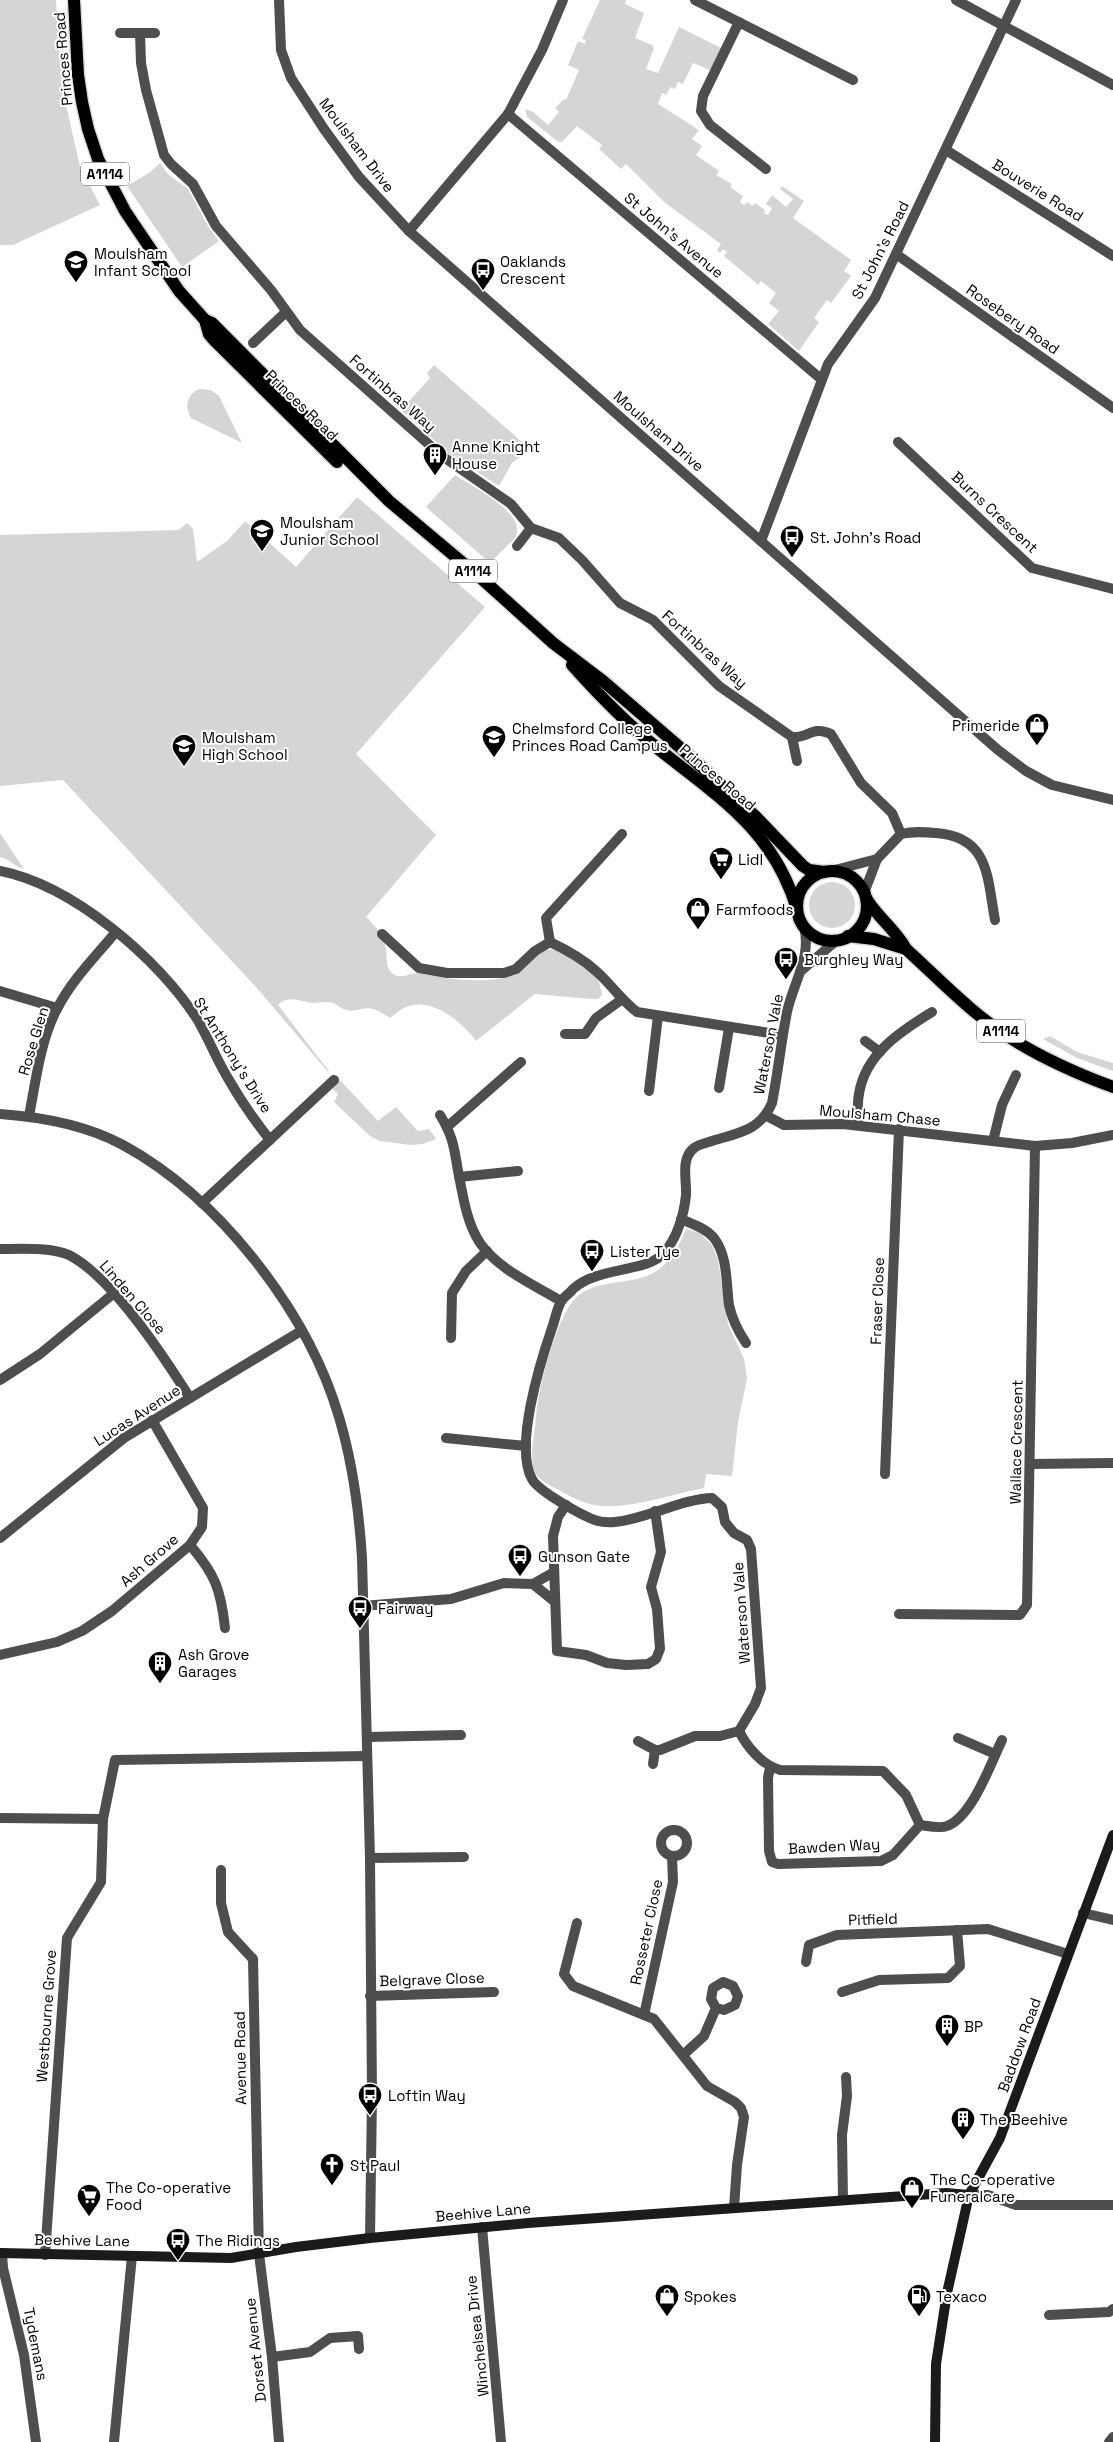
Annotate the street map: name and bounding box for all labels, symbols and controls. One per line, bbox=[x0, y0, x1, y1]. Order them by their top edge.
street label: Princes Road bbox=[49, 11, 77, 107]
street label: Moulsham Drive bbox=[315, 94, 399, 196]
street label: Bouverie Road bbox=[989, 154, 1087, 226]
road number: A1114 bbox=[81, 162, 129, 185]
street label: St John's Avenue bbox=[620, 188, 728, 282]
street label: St John's Road bbox=[847, 198, 913, 302]
place label: Moulsham Infant School bbox=[94, 244, 191, 280]
school or university icon: Moulsham Infant School bbox=[63, 249, 89, 283]
place label: Oaklands Crescent bbox=[500, 252, 566, 288]
bus stop icon: Oaklands Crescent bbox=[470, 257, 496, 291]
street label: Rosebery Road bbox=[963, 280, 1063, 358]
street label: Fortinbras Way bbox=[346, 350, 440, 436]
street label: Princes Road bbox=[262, 366, 342, 444]
street label: Moulsham Drive bbox=[610, 387, 708, 475]
place label: Anne Knight House bbox=[452, 437, 540, 473]
building icon: Anne Knight House bbox=[422, 442, 448, 476]
street label: Burns Crescent bbox=[948, 467, 1042, 557]
place label: Moulsham Junior School bbox=[280, 513, 379, 549]
school or university icon: Moulsham Junior School bbox=[249, 518, 275, 552]
bus stop icon: St. John's Road bbox=[779, 524, 805, 558]
place label: St. John's Road bbox=[810, 528, 921, 547]
road number: A1114 bbox=[449, 560, 497, 582]
street label: Fortinbras Way bbox=[658, 606, 752, 692]
shop icon: Primeride bbox=[1024, 712, 1050, 746]
place label: Primeride bbox=[952, 716, 1020, 735]
place label: Chelmsford College Princes Road Campus bbox=[512, 719, 668, 755]
school or university icon: Chelmsford College Princes Road Campus bbox=[481, 724, 507, 758]
place label: Moulsham High School bbox=[202, 728, 288, 764]
school or university icon: Moulsham High School bbox=[171, 733, 197, 767]
street label: Princes Road bbox=[676, 740, 760, 814]
supermarket icon: Lidl bbox=[708, 846, 734, 880]
place label: Lidl bbox=[738, 850, 763, 869]
shop icon: Farmfoods bbox=[685, 896, 711, 930]
place label: Farmfoods bbox=[716, 900, 793, 919]
bus stop icon: Burghley Way bbox=[773, 946, 799, 980]
place label: Burghley Way bbox=[804, 950, 903, 969]
street label: Waterson Vale bbox=[749, 992, 787, 1096]
street label: St Anthony's Drive bbox=[190, 993, 276, 1117]
street label: Rose Glen bbox=[14, 1004, 52, 1078]
road number: A1114 bbox=[977, 1019, 1025, 1042]
street label: Moulsham Chase bbox=[819, 1100, 942, 1130]
bus stop icon: Lister Tye bbox=[579, 1238, 605, 1272]
place label: Lister Tye bbox=[610, 1242, 680, 1261]
street label: Linden Close bbox=[96, 1256, 170, 1338]
street label: Fraser Close bbox=[866, 1257, 888, 1345]
street label: Wallace Crescent bbox=[1005, 1379, 1027, 1504]
street label: Lucas Avenue bbox=[90, 1380, 184, 1450]
street label: Ash Grove bbox=[116, 1529, 182, 1591]
bus stop icon: Gunson Gate bbox=[507, 1543, 533, 1577]
place label: Gunson Gate bbox=[538, 1547, 630, 1566]
street label: Waterson Vale bbox=[728, 1561, 754, 1665]
bus stop icon: Fairway bbox=[347, 1595, 373, 1629]
place label: Fairway bbox=[378, 1599, 433, 1618]
place label: Ash Grove Garages bbox=[178, 1645, 249, 1681]
building icon: Ash Grove Garages bbox=[147, 1650, 173, 1684]
street label: Bawden Way bbox=[787, 1834, 881, 1858]
street label: Rosseter Close bbox=[626, 1877, 666, 1987]
street label: Pitfield bbox=[848, 1909, 898, 1929]
street label: Westbourne Grove bbox=[32, 1949, 60, 2083]
street label: Belgrave Close bbox=[379, 1968, 485, 1990]
street label: Baddow Road bbox=[993, 1995, 1045, 2095]
street label: Avenue Road bbox=[230, 2011, 250, 2105]
building icon: BP bbox=[934, 2013, 960, 2047]
place label: BP bbox=[964, 2017, 983, 2036]
bus stop icon: Loftin Way bbox=[357, 2082, 383, 2116]
place label: Loftin Way bbox=[388, 2086, 466, 2105]
building icon: The Beehive bbox=[950, 2106, 976, 2140]
place label: The Beehive bbox=[980, 2110, 1068, 2129]
church icon: St Paul bbox=[319, 2152, 345, 2186]
place label: St Paul bbox=[350, 2156, 400, 2175]
place label: The Co-operative Funeralcare bbox=[930, 2170, 1055, 2206]
shop icon: The Co-operative Funeralcare bbox=[899, 2175, 925, 2209]
place label: The Co-operative Food bbox=[106, 2178, 231, 2214]
supermarket icon: The Co-operative Food bbox=[76, 2183, 102, 2217]
street label: Beehive Lane bbox=[434, 2198, 532, 2226]
bus stop icon: The Ridings bbox=[165, 2227, 191, 2261]
street label: Beehive Lane bbox=[34, 2230, 130, 2250]
place label: The Ridings bbox=[196, 2231, 280, 2250]
street label: Winchelsea Drive bbox=[461, 2274, 493, 2398]
shop icon: Spokes bbox=[654, 2283, 680, 2317]
fuel station icon: Texaco bbox=[906, 2283, 932, 2317]
place label: Spokes bbox=[684, 2287, 737, 2306]
place label: Texaco bbox=[936, 2287, 987, 2306]
street label: Dorset Avenue bbox=[240, 2297, 270, 2403]
street label: Tydemans bbox=[20, 2306, 52, 2382]

